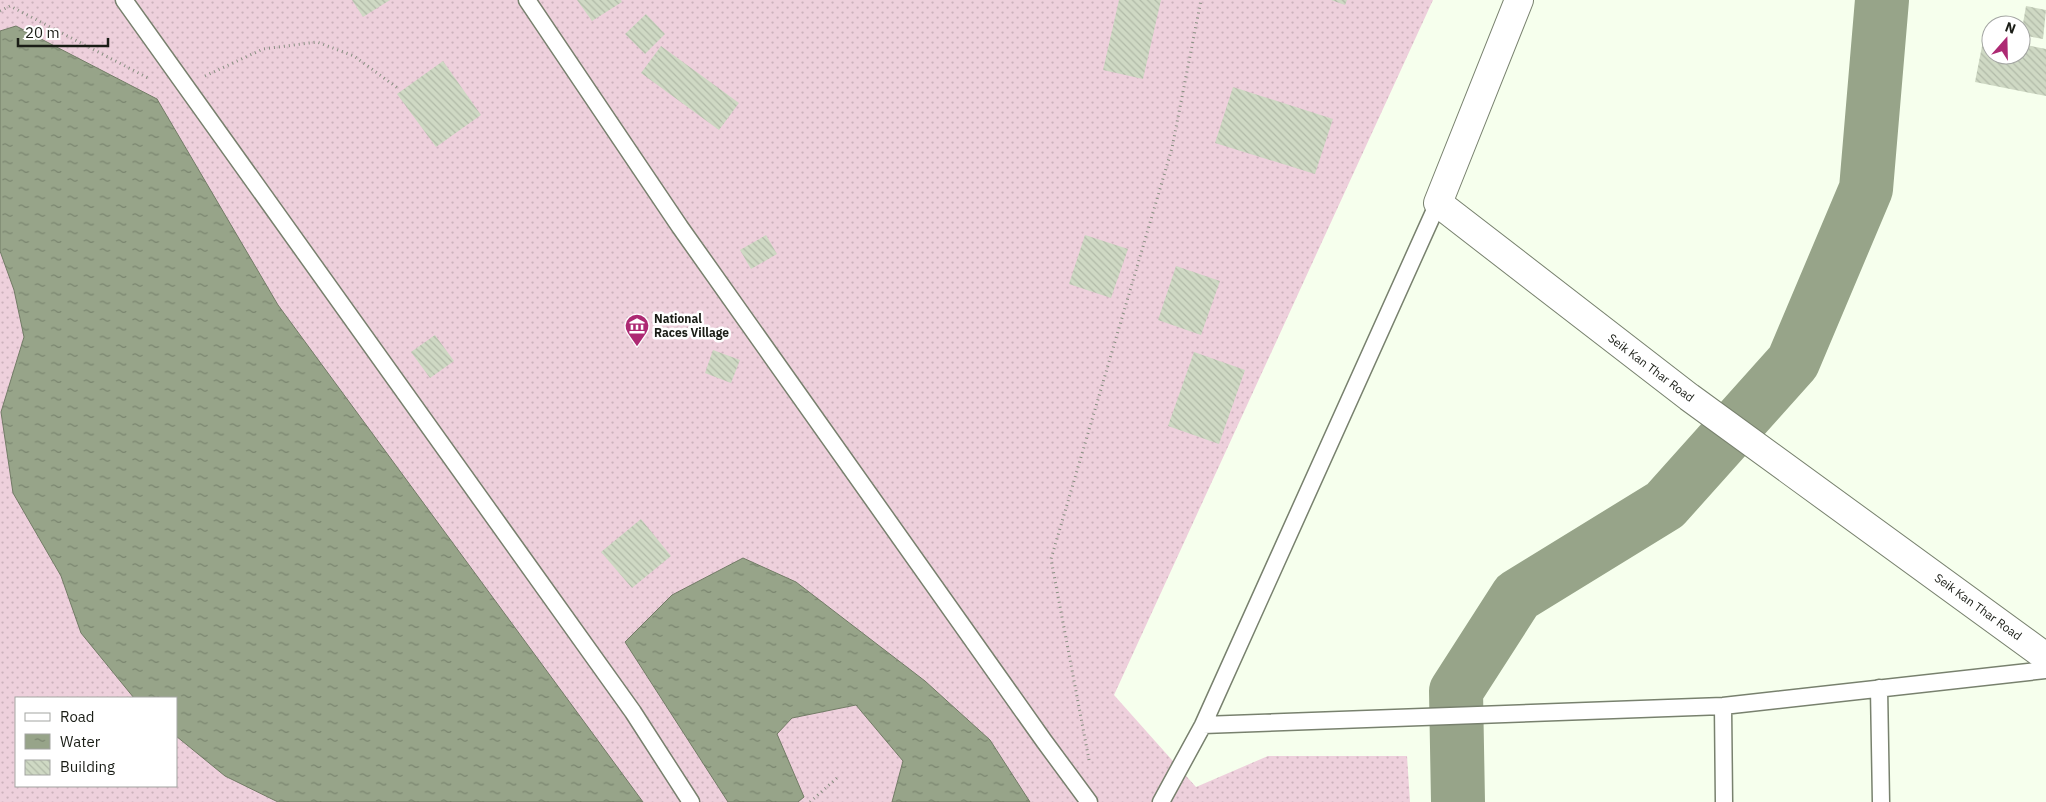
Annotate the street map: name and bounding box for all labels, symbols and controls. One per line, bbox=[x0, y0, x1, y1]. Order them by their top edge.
scale bar bbox=[18, 15, 108, 47]
north arrow bbox=[1981, 15, 2031, 65]
text: N bbox=[2003, 18, 2018, 38]
text: 20 m bbox=[25, 23, 60, 42]
place label: National Races Village bbox=[654, 311, 729, 340]
museum icon: National Races Village bbox=[624, 313, 650, 347]
street label: Seik Kan Thar Road bbox=[1605, 330, 1697, 405]
street label: Seik Kan Thar Road bbox=[1932, 570, 2025, 643]
legend bbox=[15, 697, 178, 787]
text: Road bbox=[60, 707, 95, 726]
text: Water bbox=[60, 732, 101, 751]
text: Building bbox=[60, 757, 115, 776]

